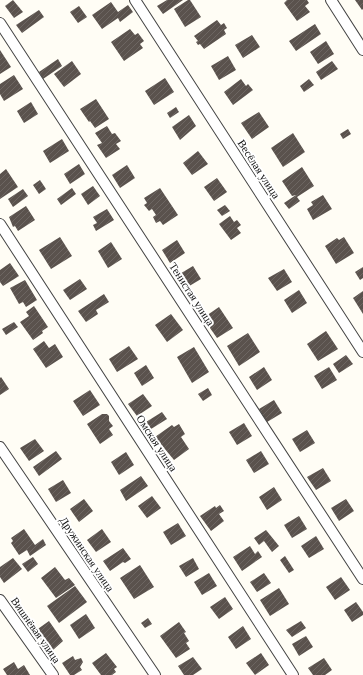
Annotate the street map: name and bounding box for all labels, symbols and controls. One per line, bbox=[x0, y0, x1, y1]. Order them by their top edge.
street label: Весёлая улица bbox=[236, 137, 283, 201]
street label: Тенистая улица bbox=[167, 260, 217, 328]
street label: Омская улица bbox=[134, 413, 180, 474]
street label: Дружинская улица bbox=[58, 514, 117, 594]
street label: Вишнёвая улица bbox=[9, 595, 63, 665]

